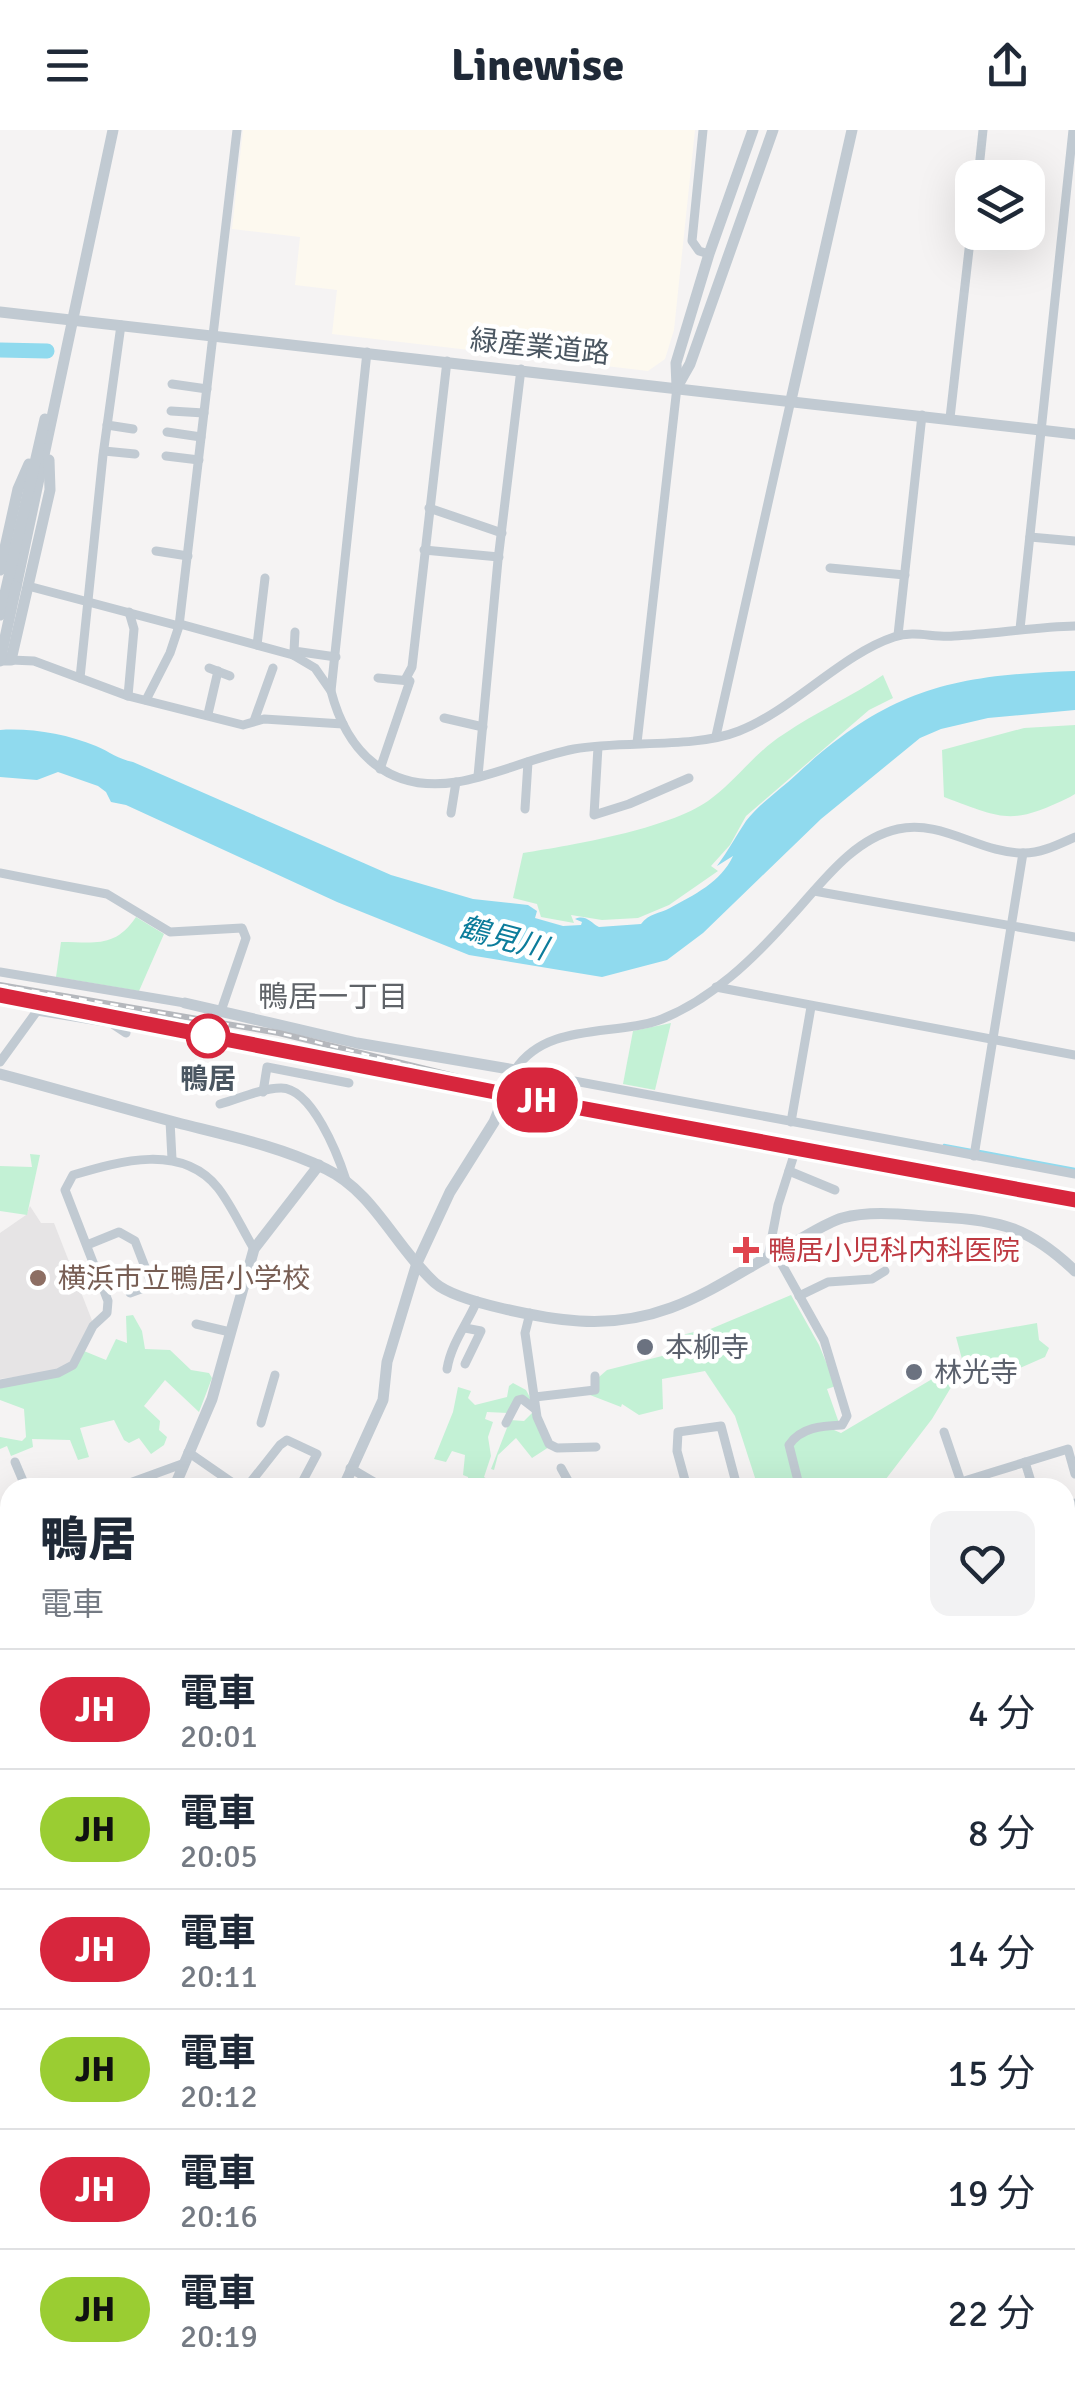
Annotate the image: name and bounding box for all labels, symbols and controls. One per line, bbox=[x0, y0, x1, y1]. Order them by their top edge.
icon: menu bbox=[40, 38, 95, 93]
text: Linewise bbox=[451, 38, 624, 93]
icon: share bbox=[980, 38, 1035, 93]
map controls bbox=[955, 160, 1045, 250]
button: layers bbox=[955, 160, 1045, 250]
street label: 緑産業道路 bbox=[468, 323, 611, 371]
water label: 鶴見川 bbox=[455, 909, 554, 969]
district label: 鴨居一丁目 bbox=[258, 979, 408, 1016]
marker: 鴨居 bbox=[187, 1015, 229, 1057]
place label: 鴨居 bbox=[180, 1062, 236, 1096]
line badge: JH bbox=[492, 1068, 582, 1132]
text: JH bbox=[517, 1079, 557, 1122]
place label: 鴨居小児科内科医院 bbox=[768, 1234, 1020, 1268]
marker: 鴨居小児科内科医院 bbox=[733, 1237, 759, 1263]
place label: 横浜市立鴨居小学校 bbox=[58, 1262, 310, 1296]
marker: 横浜市立鴨居小学校 bbox=[27, 1267, 49, 1289]
place label: 本柳寺 bbox=[665, 1331, 749, 1365]
marker: 本柳寺 bbox=[634, 1336, 656, 1358]
place label: 林光寺 bbox=[934, 1356, 1018, 1390]
marker: 林光寺 bbox=[903, 1361, 925, 1383]
text: 鴨居 bbox=[40, 1511, 136, 1570]
button: heart bbox=[930, 1511, 1035, 1616]
text: 電車 bbox=[40, 1585, 104, 1624]
text: 電車 bbox=[180, 1670, 256, 1717]
text: JH bbox=[75, 1688, 115, 1731]
text: 4 分 bbox=[968, 1690, 1035, 1737]
text: 20:01 bbox=[180, 1717, 258, 1756]
text: 電車 bbox=[180, 1790, 256, 1837]
text: JH bbox=[75, 1808, 115, 1851]
text: 8 分 bbox=[968, 1810, 1035, 1857]
text: 20:05 bbox=[180, 1837, 258, 1876]
text: 電車 bbox=[180, 1910, 256, 1957]
text: JH bbox=[75, 1928, 115, 1971]
text: 14 分 bbox=[948, 1930, 1035, 1977]
text: 20:11 bbox=[180, 1957, 258, 1996]
text: 電車 bbox=[180, 2030, 256, 2077]
text: JH bbox=[75, 2048, 115, 2091]
text: 15 分 bbox=[948, 2050, 1035, 2097]
text: 20:12 bbox=[180, 2077, 258, 2116]
text: 電車 bbox=[180, 2150, 256, 2197]
text: JH bbox=[75, 2168, 115, 2211]
text: 19 分 bbox=[948, 2170, 1035, 2217]
text: 20:16 bbox=[180, 2197, 258, 2236]
text: 電車 bbox=[180, 2270, 256, 2317]
text: JH bbox=[75, 2288, 115, 2331]
text: 22 分 bbox=[948, 2290, 1035, 2337]
text: 20:19 bbox=[180, 2317, 258, 2356]

